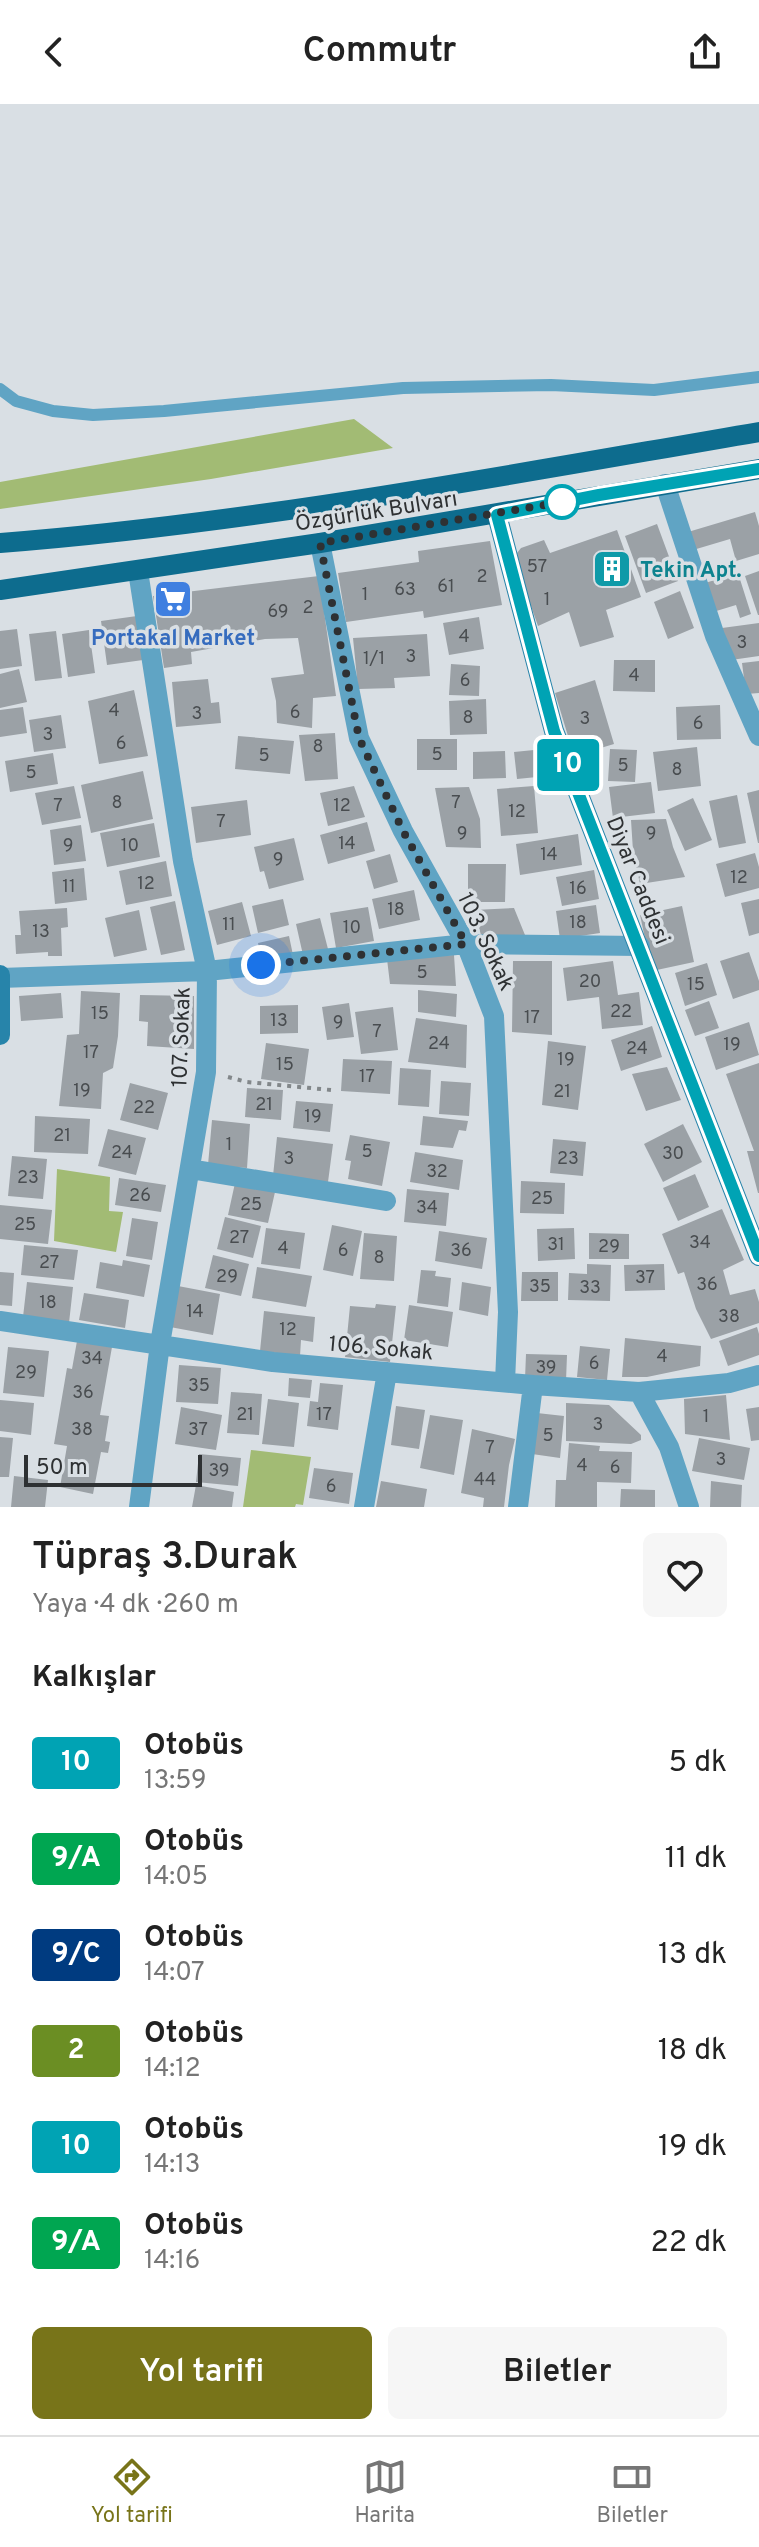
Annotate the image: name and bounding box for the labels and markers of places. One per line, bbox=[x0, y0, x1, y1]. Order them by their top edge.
unlabelled marker bbox=[545, 485, 579, 519]
building icon: Tekin Apt. bbox=[591, 548, 633, 590]
place label: Tekin Apt. bbox=[640, 558, 742, 585]
supermarket icon: Portakal Market bbox=[152, 578, 194, 620]
place label: Portakal Market bbox=[91, 626, 255, 653]

